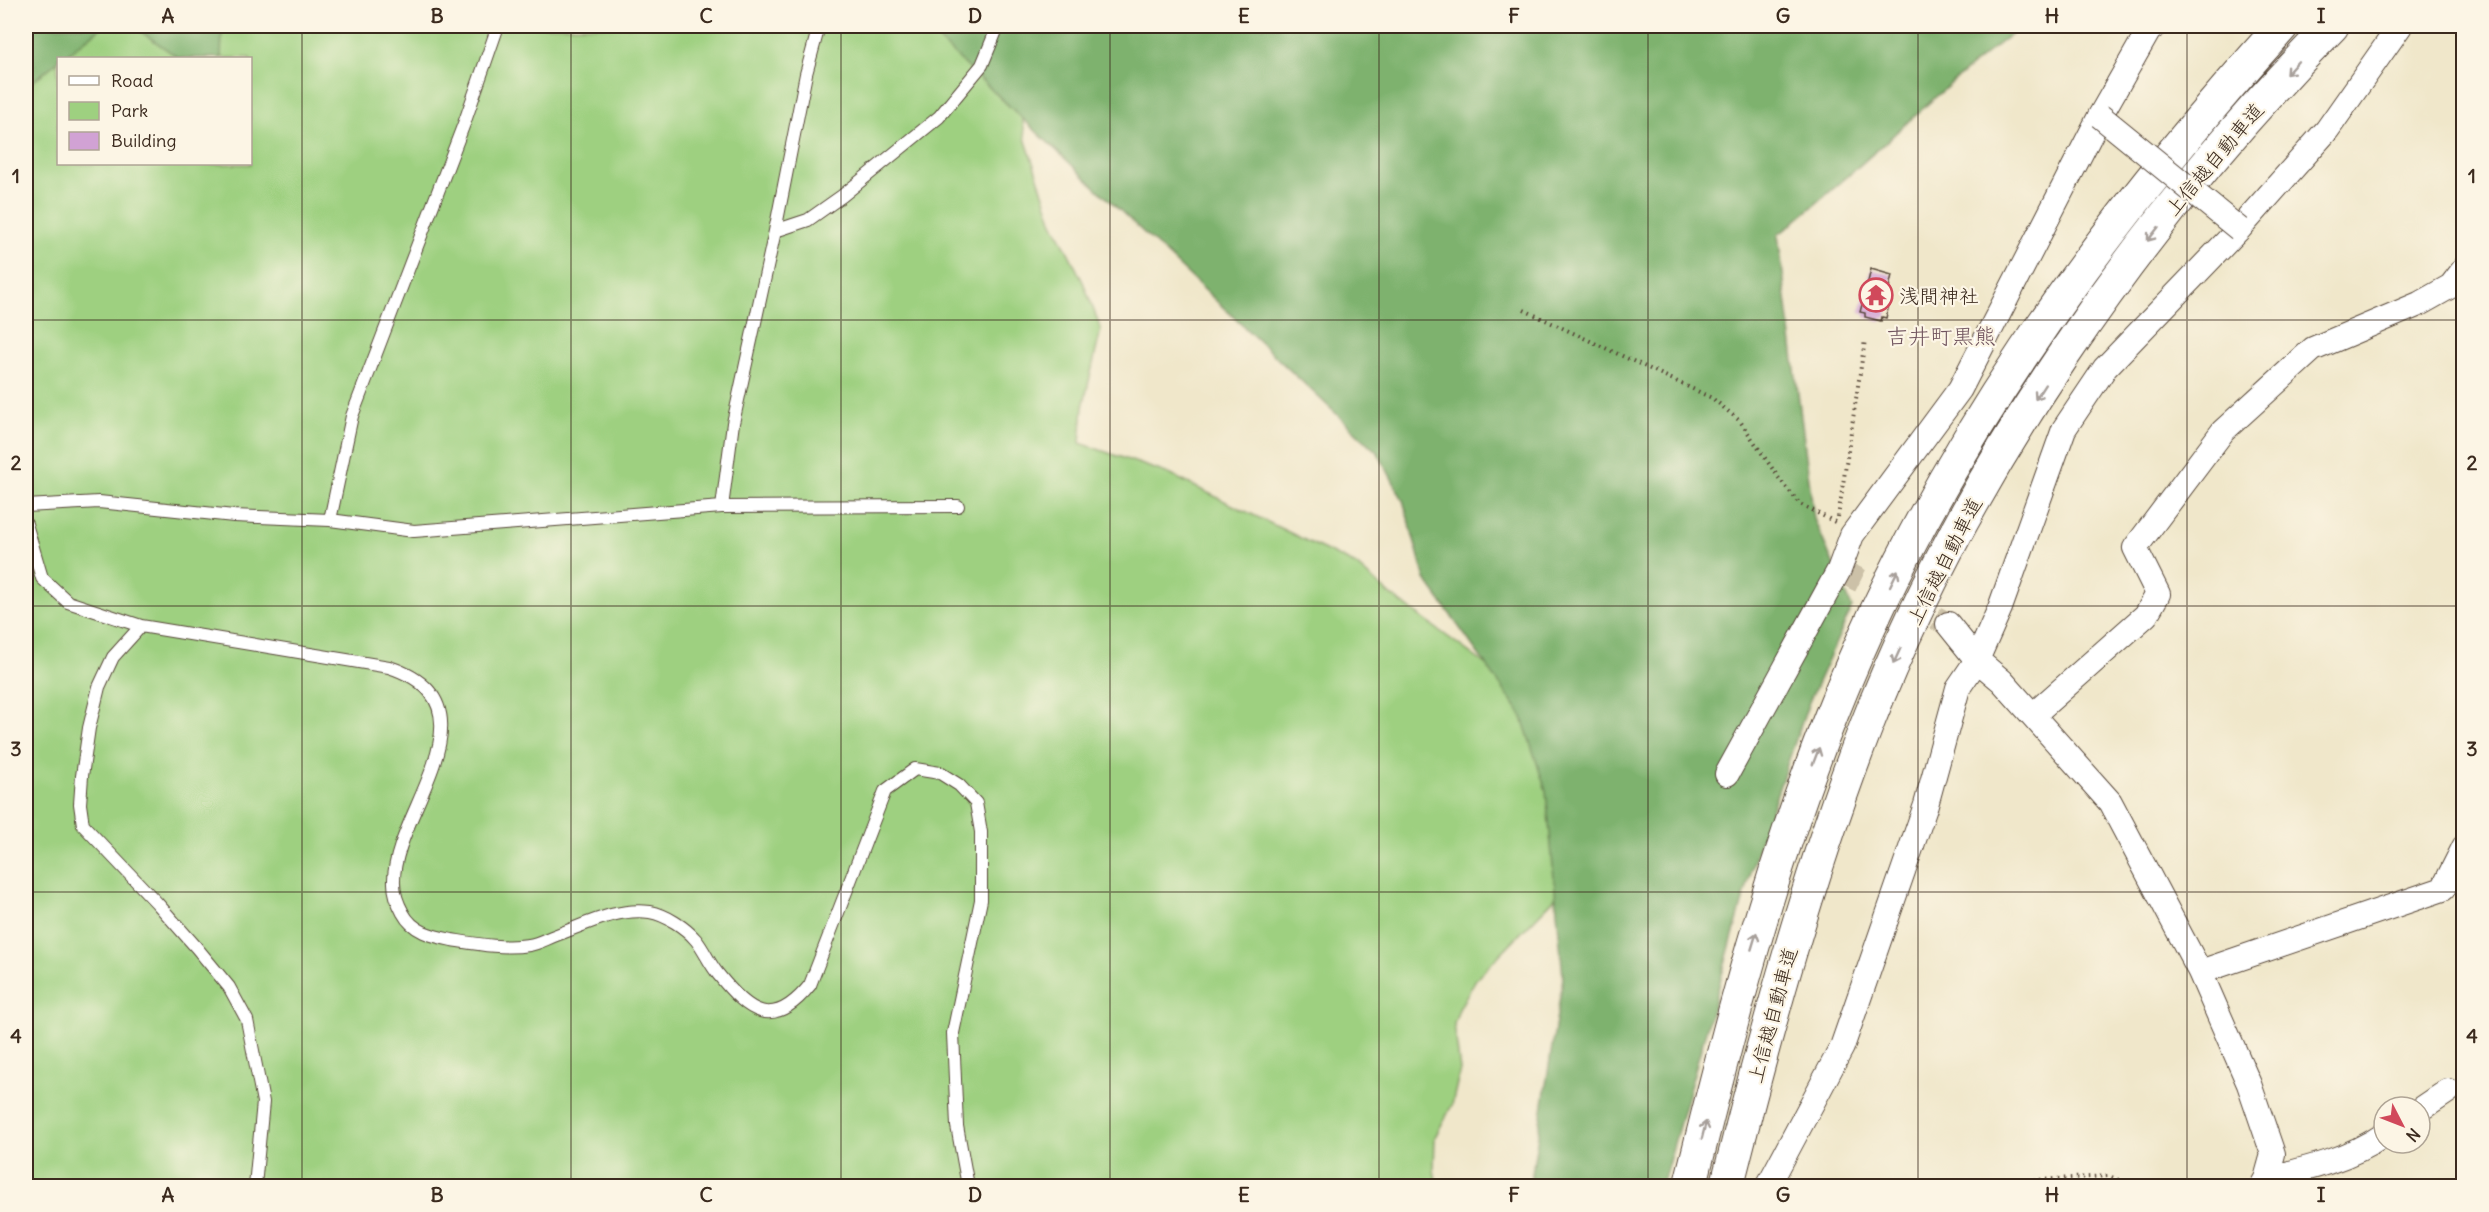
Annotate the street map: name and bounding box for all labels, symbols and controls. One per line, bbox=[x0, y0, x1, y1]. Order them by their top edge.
text: A bbox=[162, 3, 175, 28]
text: B bbox=[430, 3, 444, 28]
text: C bbox=[699, 3, 713, 28]
text: D bbox=[968, 3, 982, 28]
text: E bbox=[1238, 3, 1250, 28]
text: F bbox=[1508, 3, 1520, 28]
text: G bbox=[1776, 3, 1790, 28]
text: H bbox=[2045, 3, 2059, 28]
text: I bbox=[2317, 3, 2326, 28]
legend bbox=[57, 57, 252, 165]
one-way arrow bbox=[2285, 60, 2299, 75]
text: Road bbox=[111, 69, 154, 92]
street label: 上信越自動車道 bbox=[2159, 97, 2269, 221]
text: Park bbox=[111, 99, 148, 122]
text: Building bbox=[111, 129, 176, 152]
text: 1 bbox=[12, 163, 20, 188]
text: 1 bbox=[2468, 163, 2476, 188]
one-way arrow bbox=[2147, 225, 2160, 241]
temple icon: 浅間神社 bbox=[1858, 277, 1894, 313]
place label: 浅間神社 bbox=[1899, 283, 1979, 308]
district label: 吉井町黒熊 bbox=[1886, 322, 1996, 350]
one-way arrow bbox=[2034, 384, 2047, 401]
text: 2 bbox=[11, 450, 22, 475]
text: 2 bbox=[2467, 450, 2478, 475]
street label: 上信越自動車道 bbox=[1901, 493, 1987, 629]
one-way arrow bbox=[1888, 569, 1900, 587]
one-way arrow bbox=[1891, 646, 1902, 664]
text: 3 bbox=[10, 736, 22, 761]
text: 3 bbox=[2466, 736, 2478, 761]
one-way arrow bbox=[1811, 747, 1822, 766]
one-way arrow bbox=[1749, 932, 1760, 951]
street label: 上信越自動車道 bbox=[1742, 944, 1802, 1086]
text: 4 bbox=[10, 1023, 22, 1048]
text: 4 bbox=[2466, 1023, 2478, 1048]
north arrow bbox=[2372, 1095, 2432, 1155]
one-way arrow bbox=[1699, 1121, 1711, 1140]
text: N bbox=[2402, 1124, 2424, 1146]
text: A bbox=[162, 1182, 175, 1207]
text: B bbox=[430, 1182, 444, 1207]
text: C bbox=[699, 1182, 713, 1207]
text: D bbox=[968, 1182, 982, 1207]
text: E bbox=[1238, 1182, 1250, 1207]
text: F bbox=[1508, 1182, 1520, 1207]
text: G bbox=[1776, 1182, 1790, 1207]
text: H bbox=[2045, 1182, 2059, 1207]
text: I bbox=[2317, 1182, 2326, 1207]

